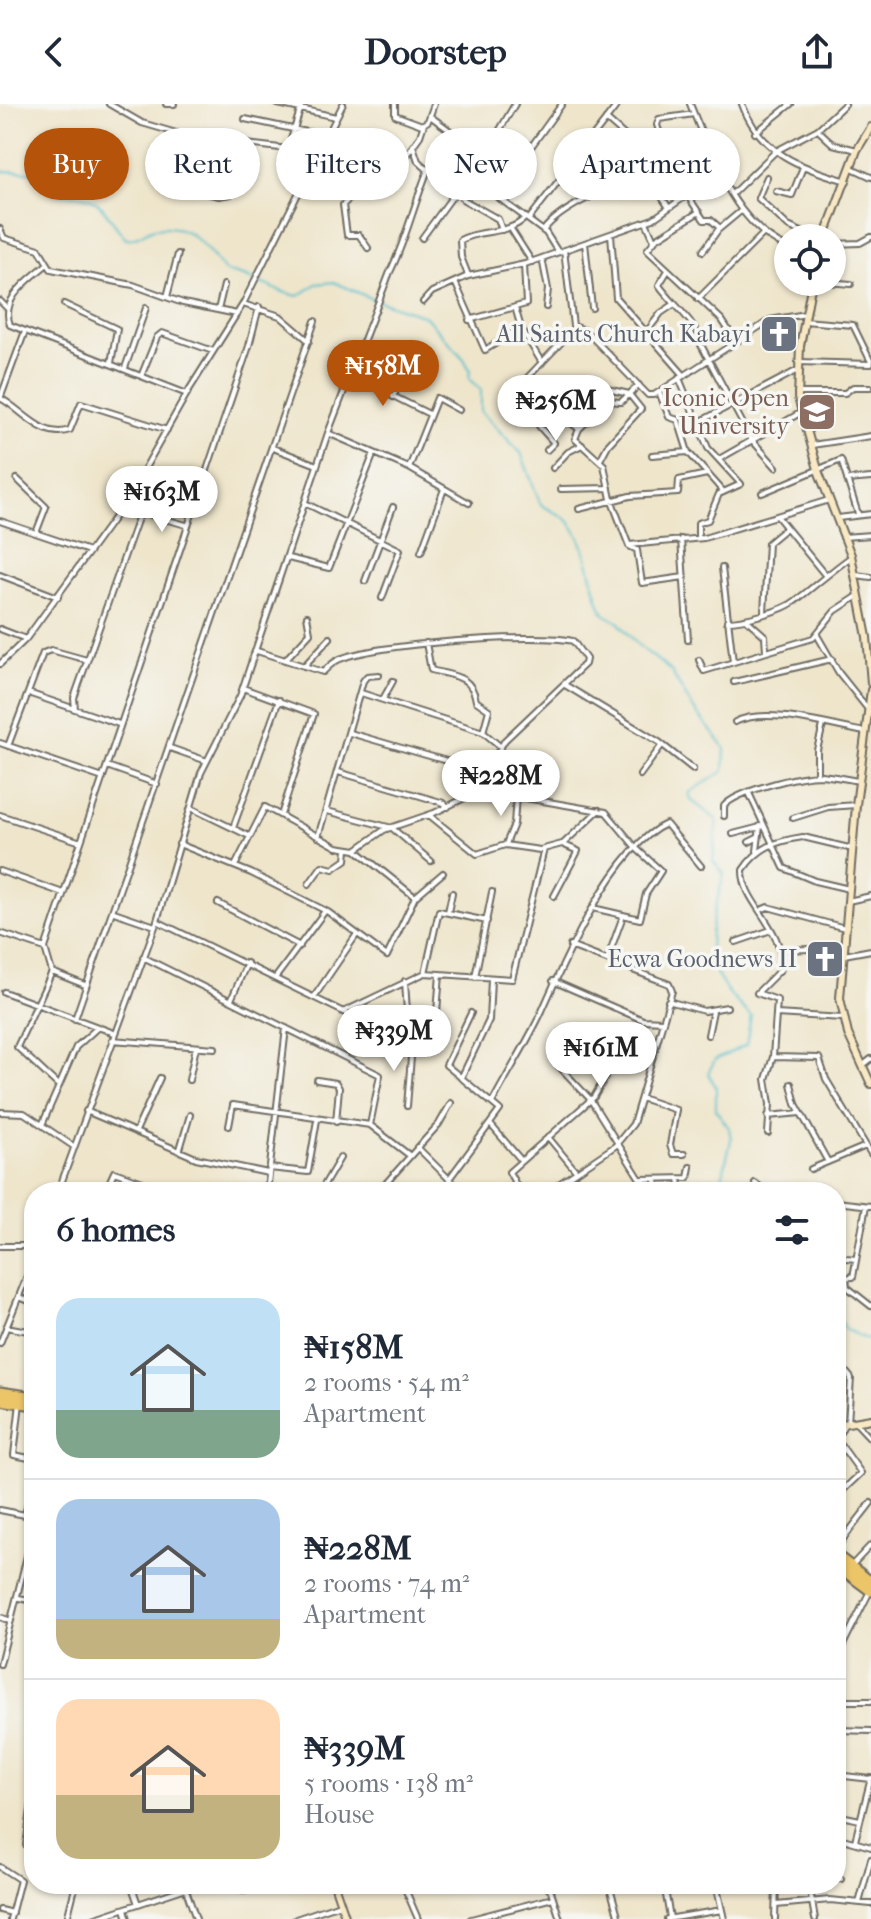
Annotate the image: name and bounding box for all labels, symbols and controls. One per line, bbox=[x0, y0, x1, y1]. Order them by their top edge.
icon: back bbox=[32, 30, 76, 74]
icon: share bbox=[795, 30, 839, 74]
text: Doorstep bbox=[364, 31, 507, 73]
chip: Buy bbox=[24, 128, 129, 200]
chip: Rent bbox=[145, 128, 260, 200]
chip: Filters bbox=[276, 128, 409, 200]
chip: New bbox=[425, 128, 537, 200]
chip: Apartment bbox=[553, 128, 740, 200]
map controls bbox=[774, 224, 846, 296]
button: locate bbox=[774, 224, 846, 296]
church icon: All Saints Church Kabayi bbox=[758, 313, 800, 355]
place label: All Saints Church Kabayi bbox=[495, 320, 751, 348]
pin: ₦158M bbox=[327, 340, 439, 408]
text: ₦158M bbox=[345, 350, 421, 381]
pin: ₦256M bbox=[500, 375, 612, 443]
place label: Iconic Open University bbox=[663, 384, 790, 440]
text: ₦256M bbox=[515, 385, 597, 416]
school or university icon: Iconic Open University bbox=[796, 391, 838, 433]
pin: ₦163M bbox=[106, 466, 218, 534]
text: ₦163M bbox=[124, 476, 200, 507]
pin: ₦228M bbox=[445, 750, 557, 818]
text: ₦228M bbox=[460, 760, 542, 791]
church icon: Ecwa Goodnews II bbox=[804, 938, 846, 980]
place label: Ecwa Goodnews II bbox=[607, 945, 797, 973]
pin: ₦339M bbox=[338, 1005, 450, 1073]
text: ₦339M bbox=[355, 1015, 433, 1046]
pin: ₦161M bbox=[545, 1022, 657, 1090]
text: ₦161M bbox=[564, 1032, 638, 1063]
icon: filters bbox=[770, 1208, 814, 1252]
text: 6 homes bbox=[56, 1210, 175, 1250]
text: ₦158M bbox=[304, 1327, 403, 1367]
icon: home bbox=[120, 1330, 216, 1426]
text: 2 rooms · 54 m² bbox=[304, 1367, 469, 1398]
text: Apartment bbox=[304, 1398, 426, 1429]
text: ₦228M bbox=[304, 1528, 412, 1568]
icon: home bbox=[120, 1531, 216, 1627]
text: 2 rooms · 74 m² bbox=[304, 1568, 469, 1599]
text: Apartment bbox=[304, 1599, 426, 1630]
text: ₦339M bbox=[304, 1728, 405, 1768]
icon: home bbox=[120, 1731, 216, 1827]
text: 5 rooms · 138 m² bbox=[304, 1768, 473, 1799]
text: House bbox=[304, 1799, 374, 1830]

